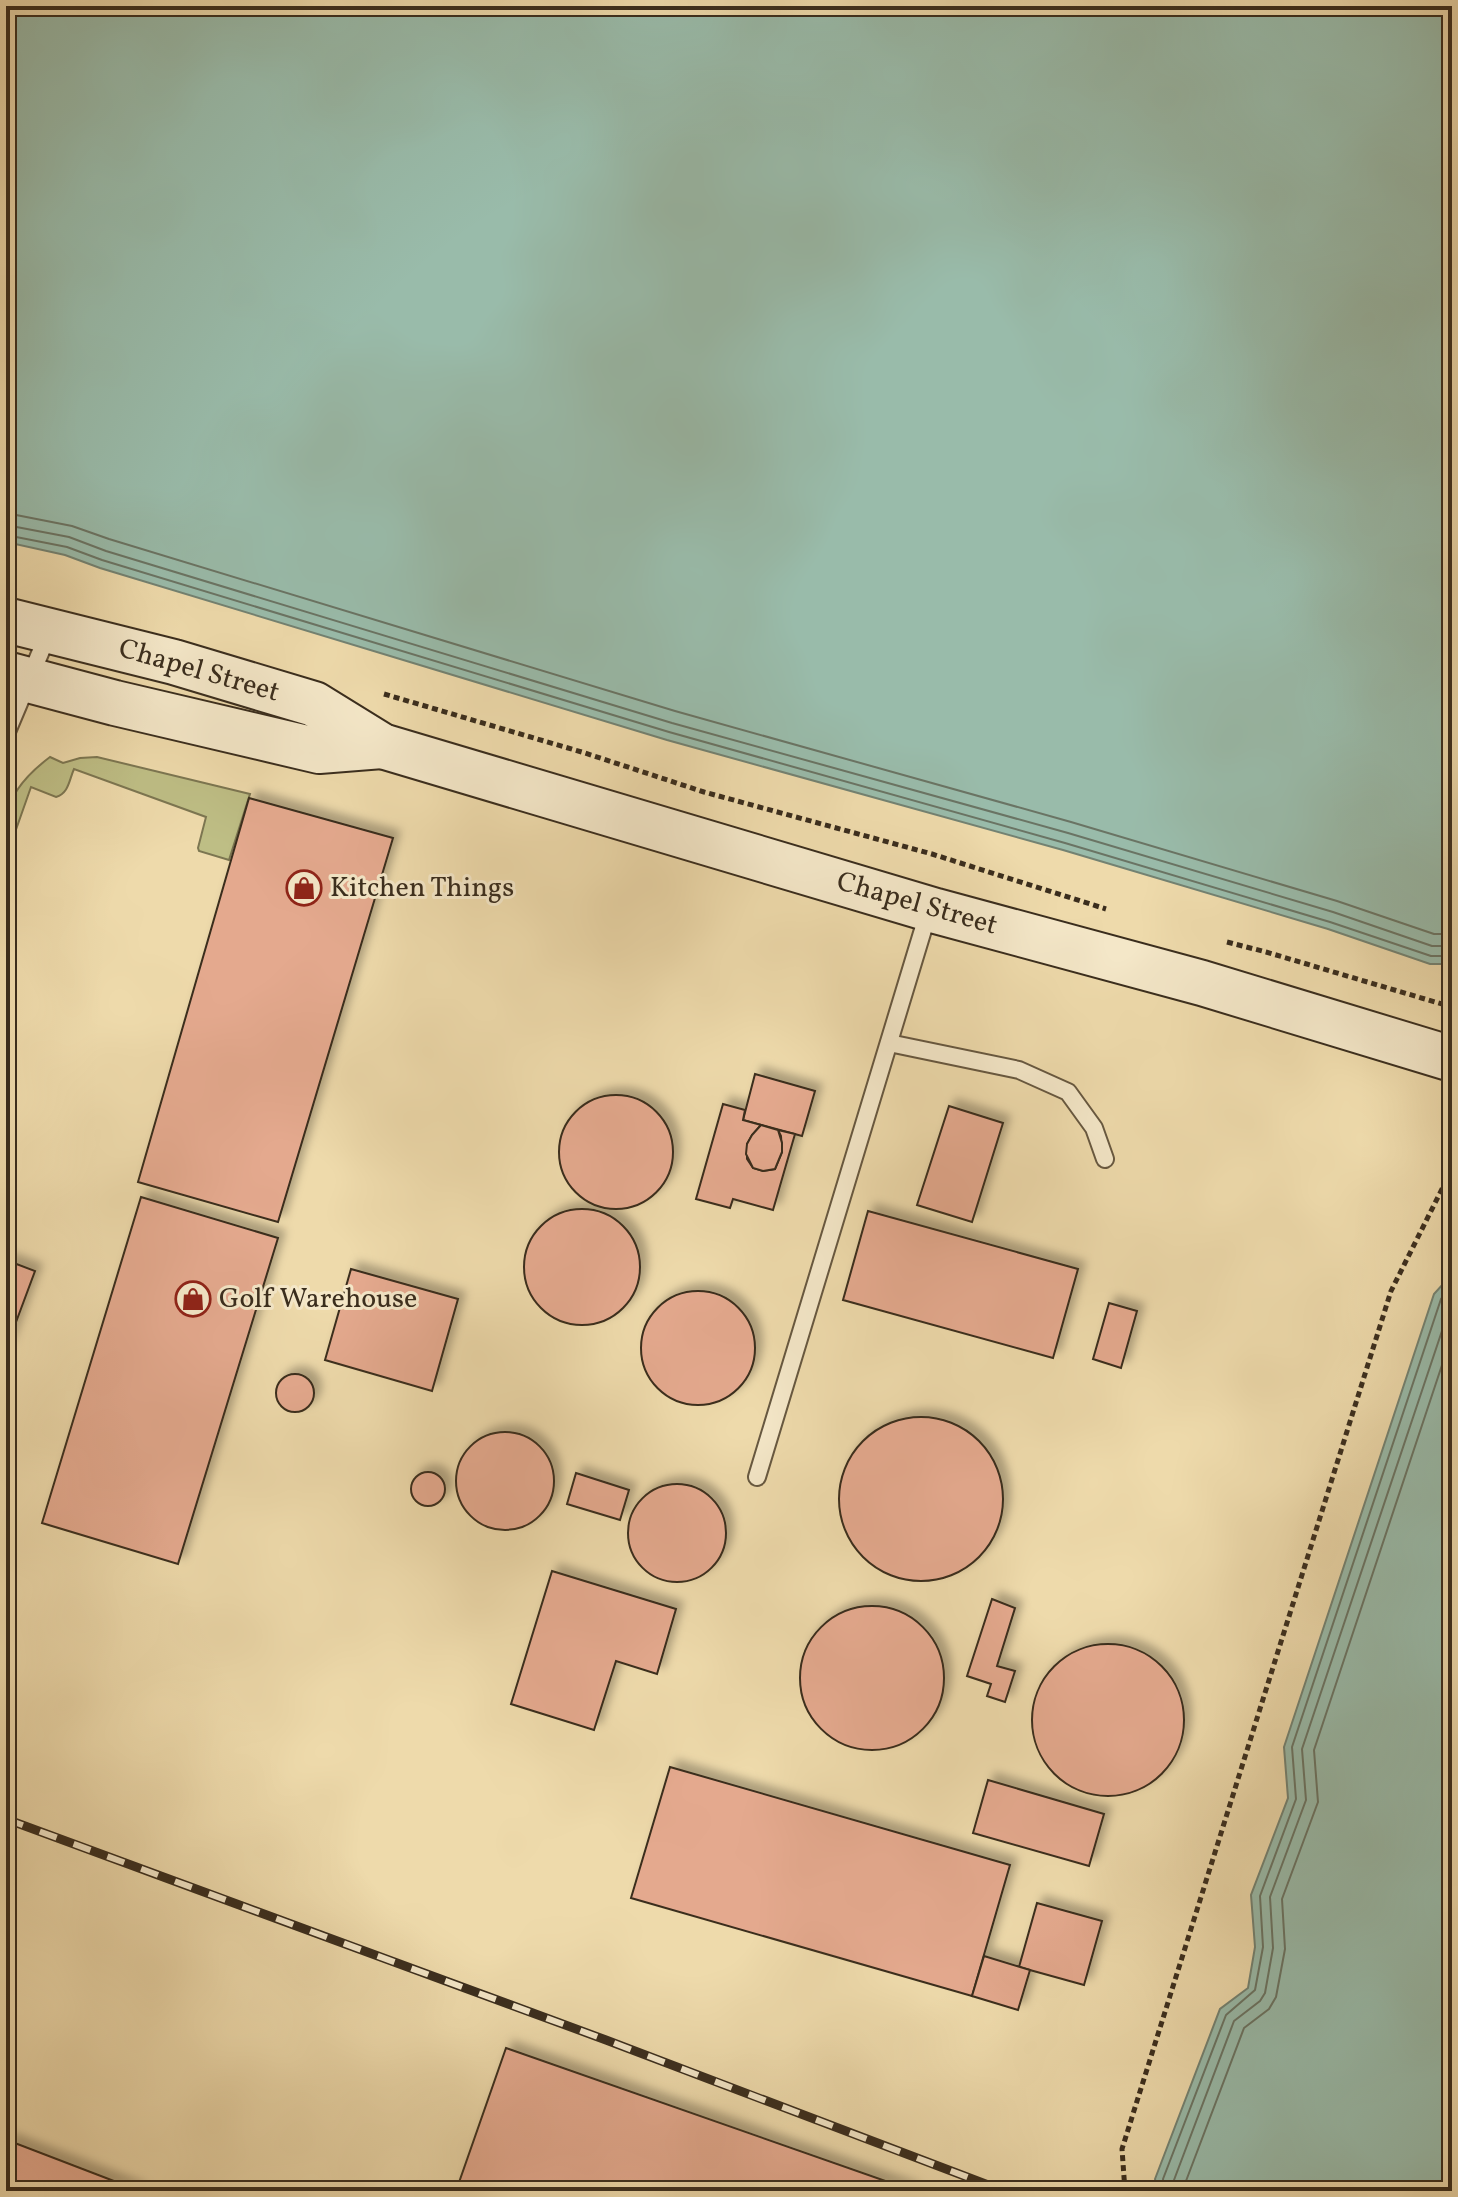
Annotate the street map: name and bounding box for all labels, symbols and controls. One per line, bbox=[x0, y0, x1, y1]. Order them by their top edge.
street label: Chapel Street bbox=[114, 629, 284, 713]
street label: Chapel Street bbox=[832, 862, 1002, 946]
shop icon: Kitchen Things bbox=[285, 869, 323, 907]
place label: Kitchen Things bbox=[330, 869, 514, 908]
shop icon: Golf Warehouse bbox=[174, 1280, 212, 1318]
place label: Golf Warehouse bbox=[219, 1280, 417, 1319]

